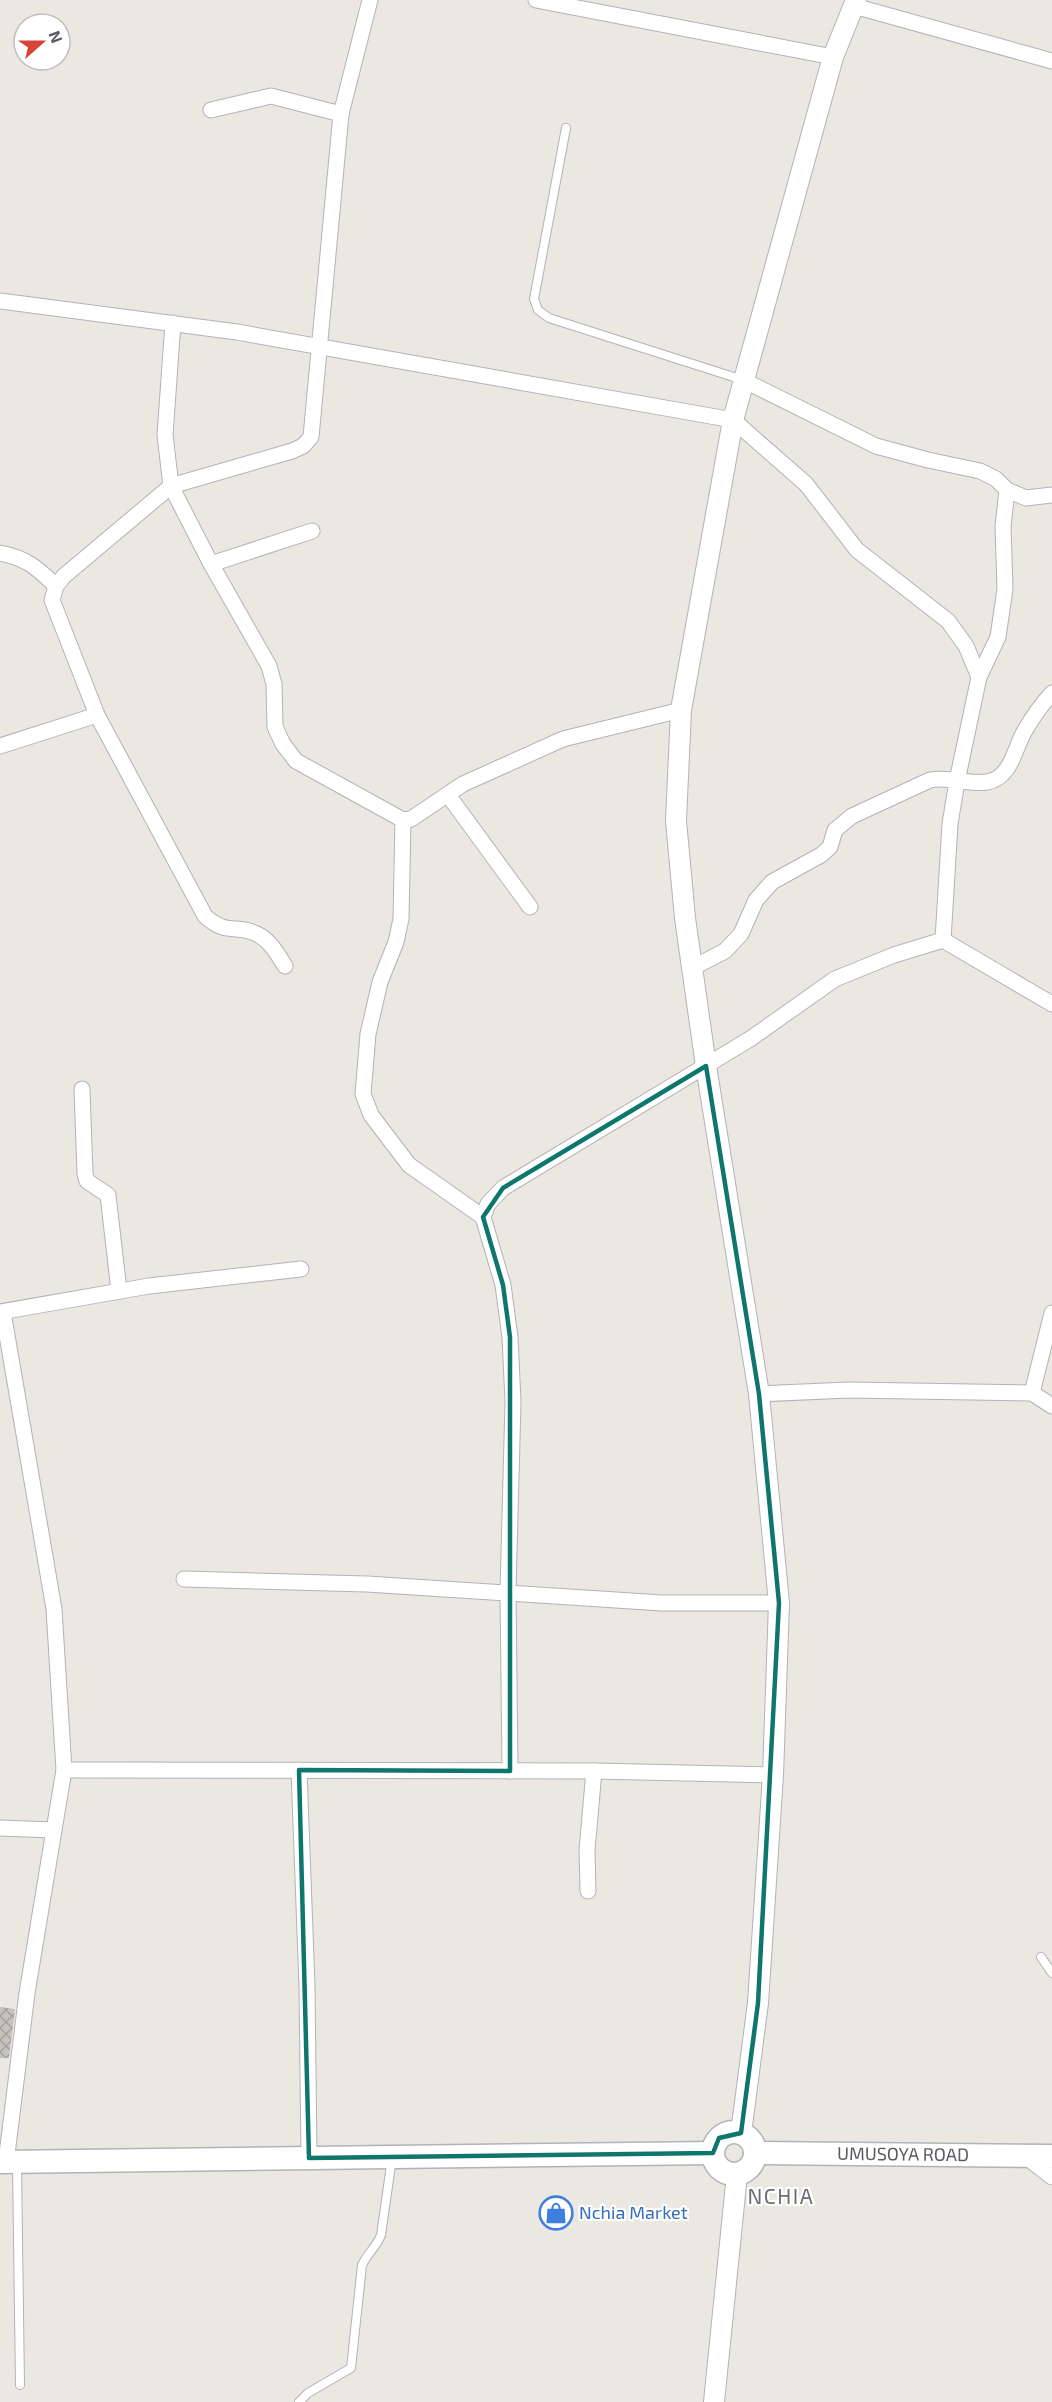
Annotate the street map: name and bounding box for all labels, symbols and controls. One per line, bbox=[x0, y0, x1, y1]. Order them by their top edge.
north arrow bbox=[12, 12, 72, 72]
text: N bbox=[46, 28, 67, 45]
street label: UMUSOYA ROAD bbox=[837, 2142, 969, 2165]
district label: NCHIA bbox=[748, 2183, 814, 2208]
shop icon: Nchia Market bbox=[538, 2195, 574, 2231]
place label: Nchia Market bbox=[579, 2201, 688, 2223]

